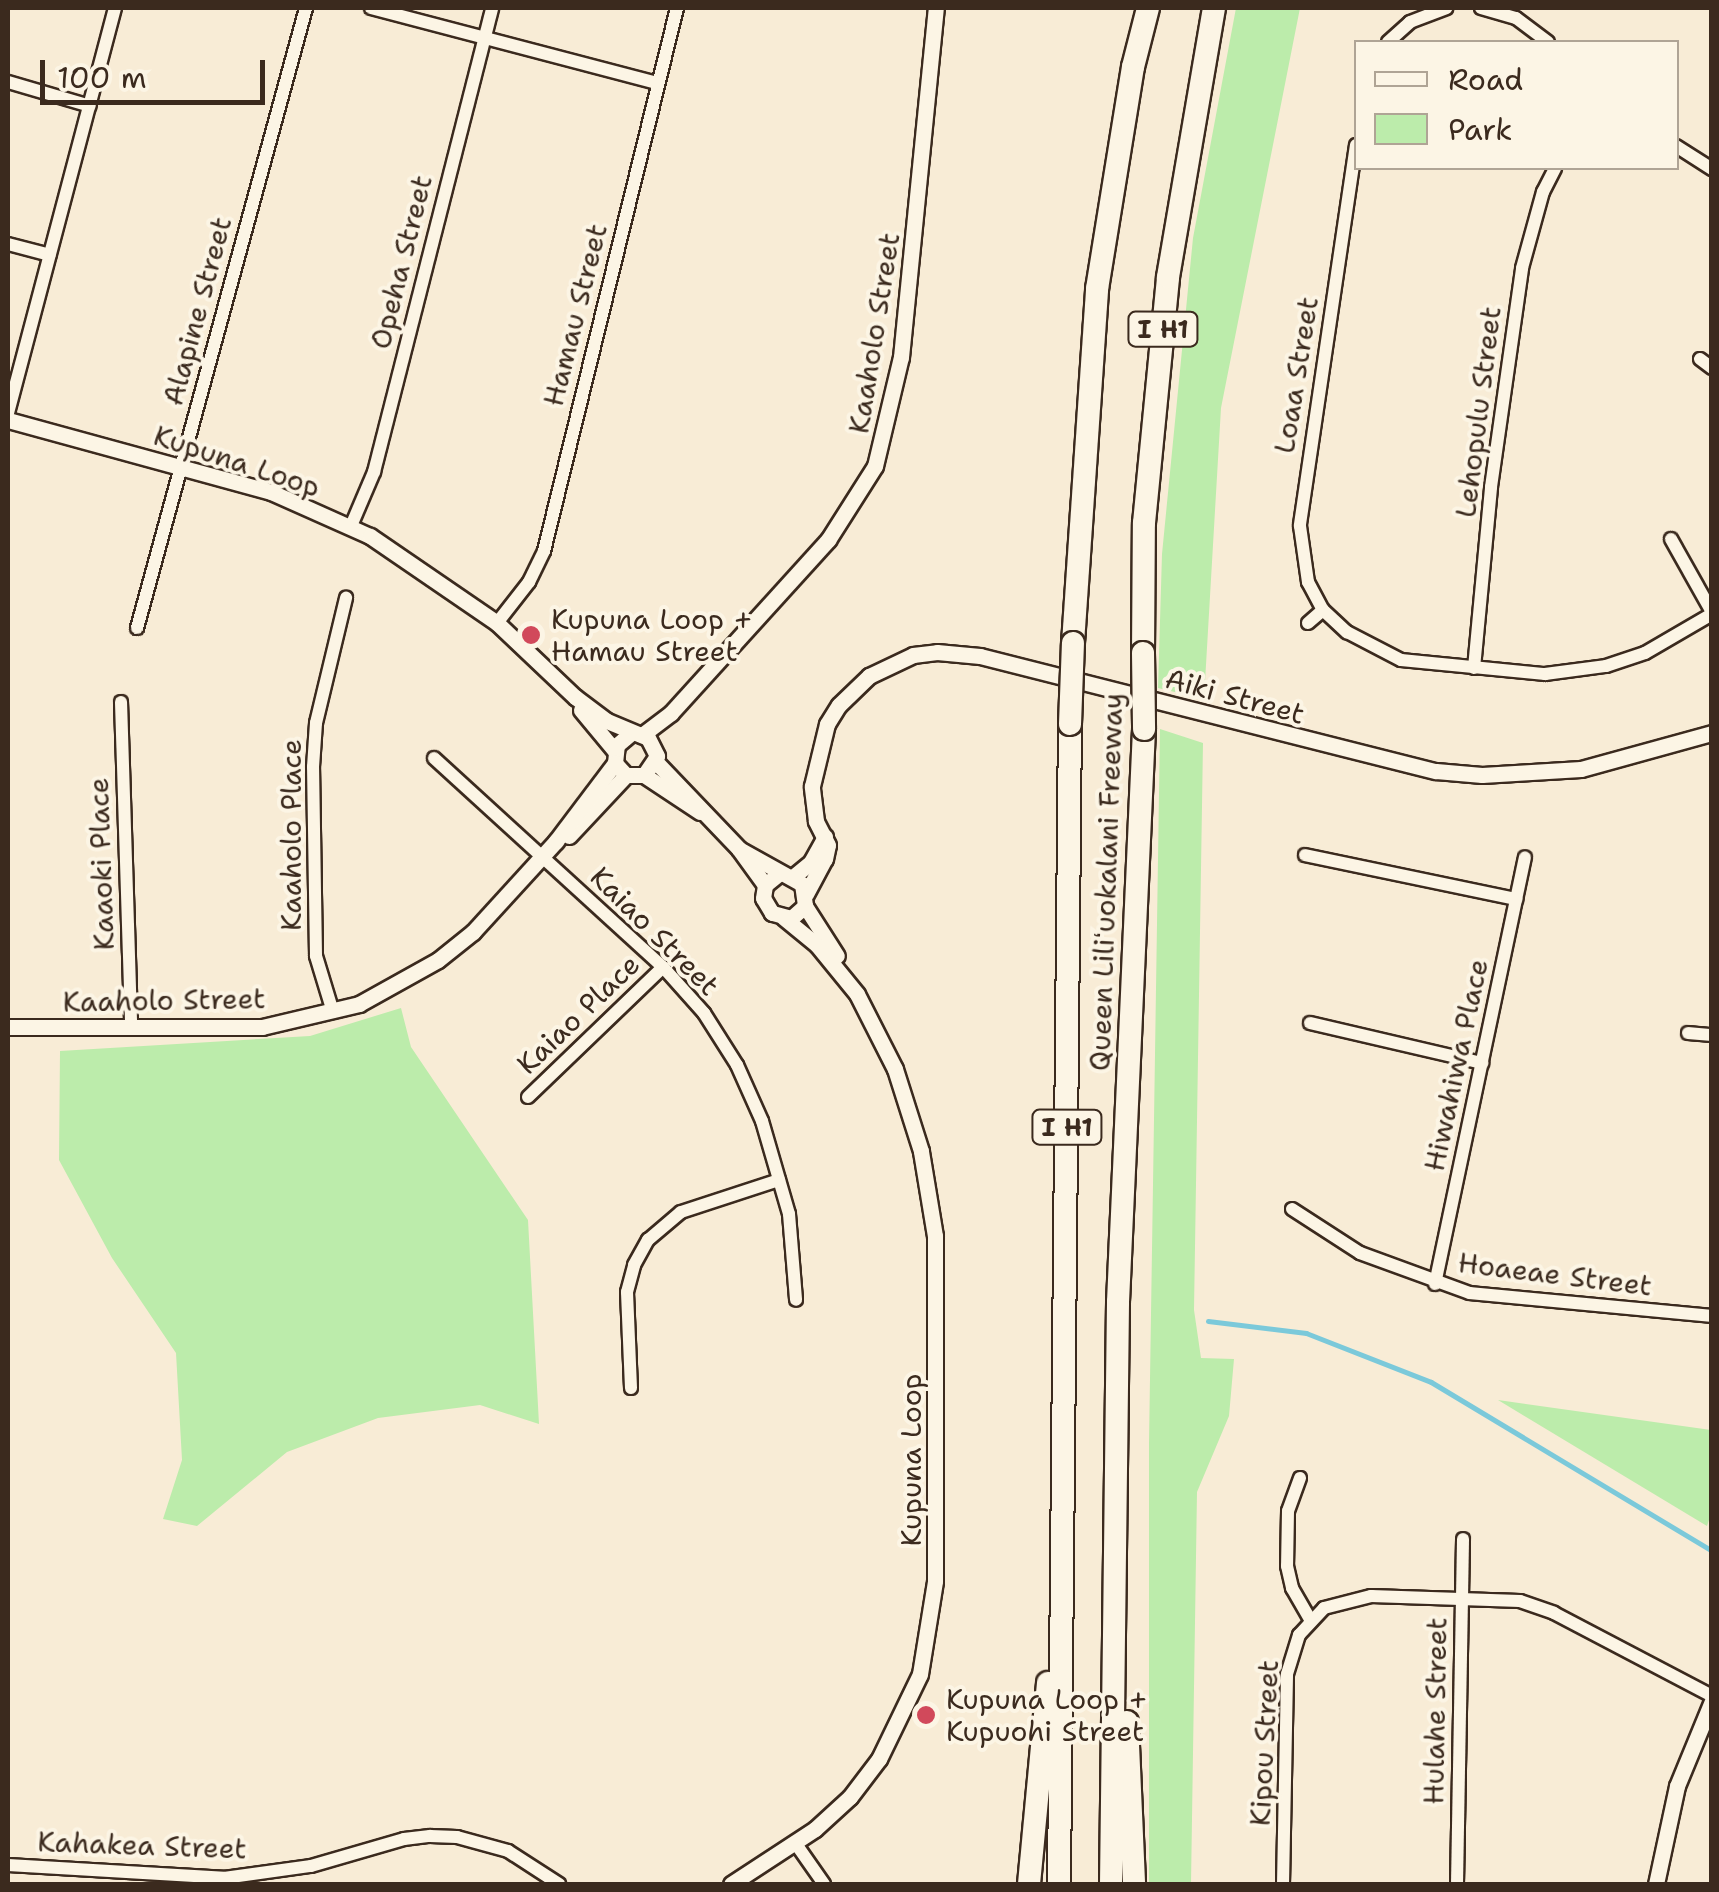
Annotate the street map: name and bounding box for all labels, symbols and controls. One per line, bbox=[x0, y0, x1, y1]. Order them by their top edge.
scale bar bbox=[45, 40, 270, 102]
legend bbox=[1354, 40, 1679, 170]
text: 100 m bbox=[57, 57, 147, 98]
text: Road bbox=[1448, 59, 1523, 100]
text: Park bbox=[1448, 109, 1512, 150]
street label: Opeha Street bbox=[363, 172, 439, 352]
street label: Alapine Street bbox=[156, 213, 238, 409]
street label: Hamau Street bbox=[536, 220, 614, 410]
street label: Kaaholo Street bbox=[842, 230, 906, 436]
street label: Loaa Street bbox=[1267, 294, 1325, 456]
street label: Lehopulu Street bbox=[1448, 305, 1508, 519]
road number: I H1 bbox=[1126, 309, 1200, 349]
street label: Kupuna Loop bbox=[150, 418, 324, 504]
place label: Kupuna Loop + Hamau Street bbox=[551, 602, 753, 668]
marker: Kupuna Loop + Hamau Street bbox=[520, 624, 542, 646]
street label: Aiki Street bbox=[1162, 661, 1308, 731]
street label: Queen Liliʻuokalani Freeway bbox=[1083, 692, 1129, 1072]
street label: Kaaholo Place bbox=[274, 739, 308, 931]
street label: Kaaoki Place bbox=[81, 777, 121, 951]
street label: Kaiao Street bbox=[584, 860, 726, 1002]
street label: Kaiao Place bbox=[510, 947, 646, 1081]
street label: Hiwahiwa Place bbox=[1417, 956, 1495, 1174]
street label: Kaaholo Street bbox=[62, 981, 266, 1019]
road number: I H1 bbox=[1030, 1107, 1104, 1147]
street label: Hoaeae Street bbox=[1456, 1245, 1654, 1303]
street label: Kupuna Loop bbox=[894, 1374, 928, 1546]
street label: Hulahe Street bbox=[1417, 1617, 1453, 1805]
street label: Kipou Street bbox=[1243, 1659, 1285, 1827]
place label: Kupuna Loop + Kupuohi Street bbox=[946, 1682, 1148, 1748]
marker: Kupuna Loop + Kupuohi Street bbox=[915, 1704, 937, 1726]
street label: Kahakea Street bbox=[37, 1825, 247, 1865]

